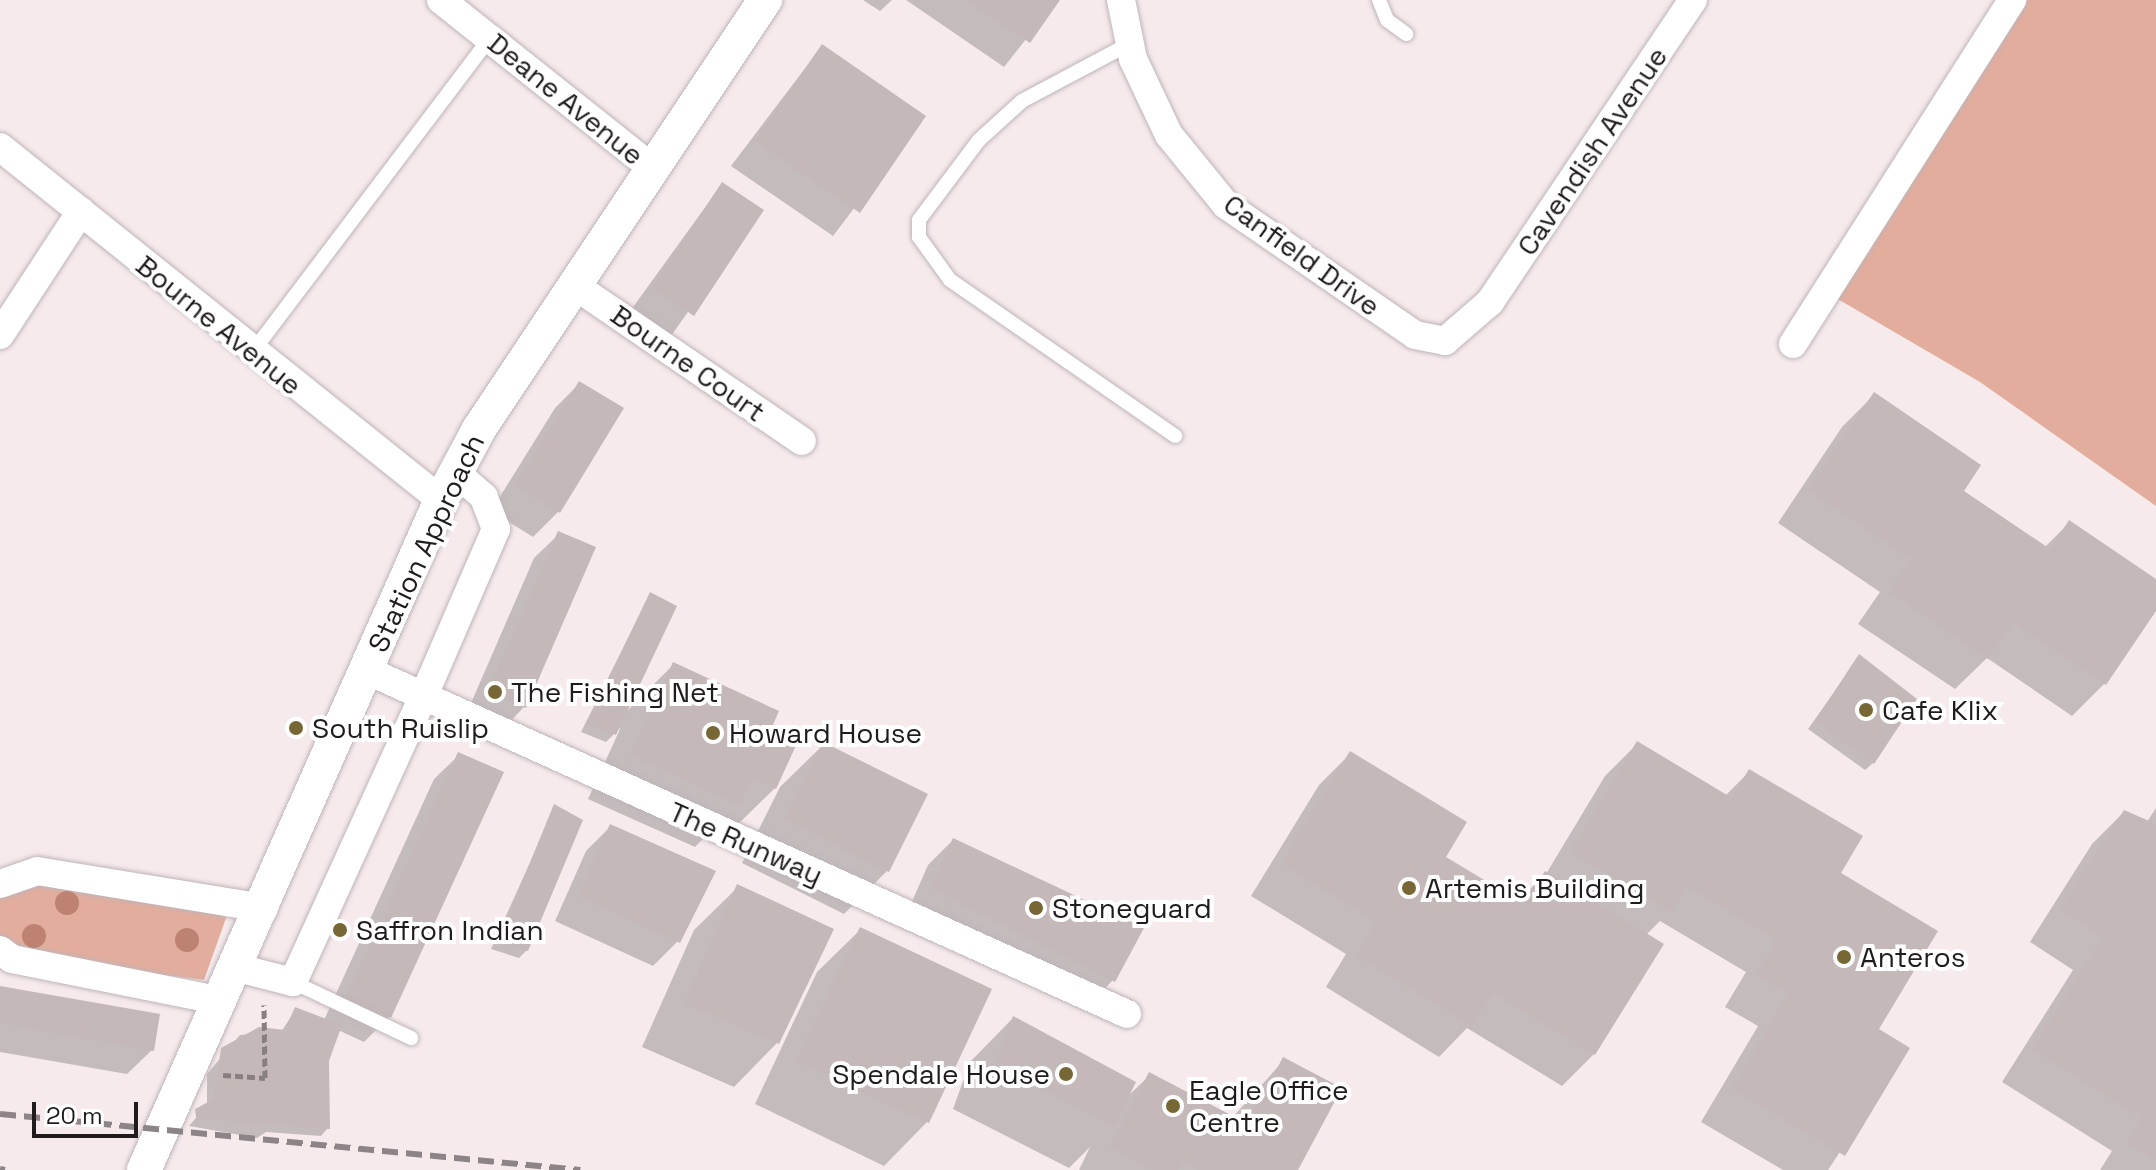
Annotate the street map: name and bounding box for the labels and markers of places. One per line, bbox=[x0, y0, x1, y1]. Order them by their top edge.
place label: The Fishing Net bbox=[511, 675, 719, 709]
marker: The Fishing Net bbox=[486, 683, 504, 701]
place label: Cafe Klix bbox=[1882, 693, 1998, 727]
marker: Cafe Klix bbox=[1857, 701, 1875, 719]
place label: South Ruislip bbox=[312, 711, 489, 745]
place label: Howard House bbox=[729, 716, 922, 750]
marker: South Ruislip bbox=[287, 719, 305, 737]
marker: Howard House bbox=[704, 724, 722, 742]
place label: Artemis Building bbox=[1425, 871, 1644, 905]
marker: Artemis Building bbox=[1400, 879, 1418, 897]
place label: Stoneguard bbox=[1052, 891, 1212, 925]
marker: Stoneguard bbox=[1027, 899, 1045, 917]
place label: Saffron Indian bbox=[356, 913, 544, 947]
marker: Saffron Indian bbox=[331, 921, 349, 939]
place label: Anteros bbox=[1860, 940, 1965, 974]
marker: Anteros bbox=[1835, 948, 1853, 966]
place label: Spendale House bbox=[832, 1057, 1050, 1091]
marker: Spendale House bbox=[1057, 1065, 1075, 1083]
place label: Eagle Office Centre bbox=[1189, 1073, 1349, 1139]
marker: Eagle Office Centre bbox=[1164, 1097, 1182, 1115]

